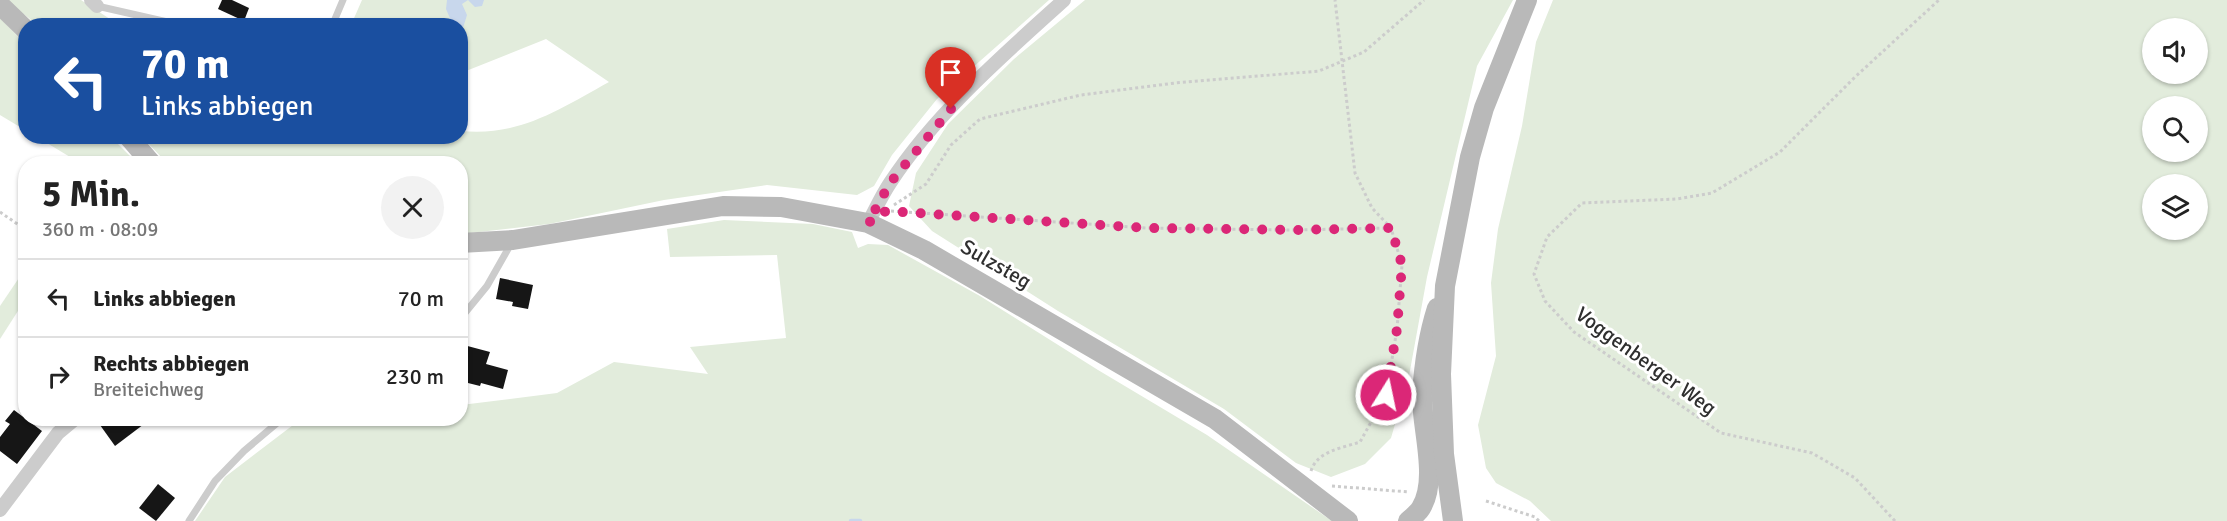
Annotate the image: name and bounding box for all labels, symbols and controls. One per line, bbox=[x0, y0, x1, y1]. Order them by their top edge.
map controls bbox=[2142, 18, 2208, 240]
button: sound bbox=[2142, 18, 2208, 84]
text: 70 m bbox=[141, 39, 230, 90]
icon: left bbox=[42, 42, 120, 120]
pin bbox=[925, 47, 976, 109]
icon: arrive bbox=[934, 56, 967, 89]
text: Links abbiegen bbox=[141, 90, 313, 123]
button: search bbox=[2142, 96, 2208, 162]
text: 5 Min. bbox=[42, 172, 140, 217]
button: layers bbox=[2142, 174, 2208, 240]
button: close bbox=[381, 176, 444, 239]
text: 360 m · 08:09 bbox=[42, 217, 158, 242]
street label: Sulzsteg bbox=[956, 233, 1036, 295]
icon: left bbox=[42, 282, 75, 315]
text: Links abbiegen bbox=[93, 285, 236, 312]
text: 70 m bbox=[398, 285, 444, 312]
street label: Voggenberger Weg bbox=[1570, 301, 1722, 421]
text: Rechts abbiegen bbox=[93, 350, 249, 377]
icon: right bbox=[42, 360, 75, 393]
text: 230 m bbox=[386, 363, 444, 390]
position arrow bbox=[1354, 363, 1418, 427]
text: Breiteichweg bbox=[93, 377, 204, 402]

